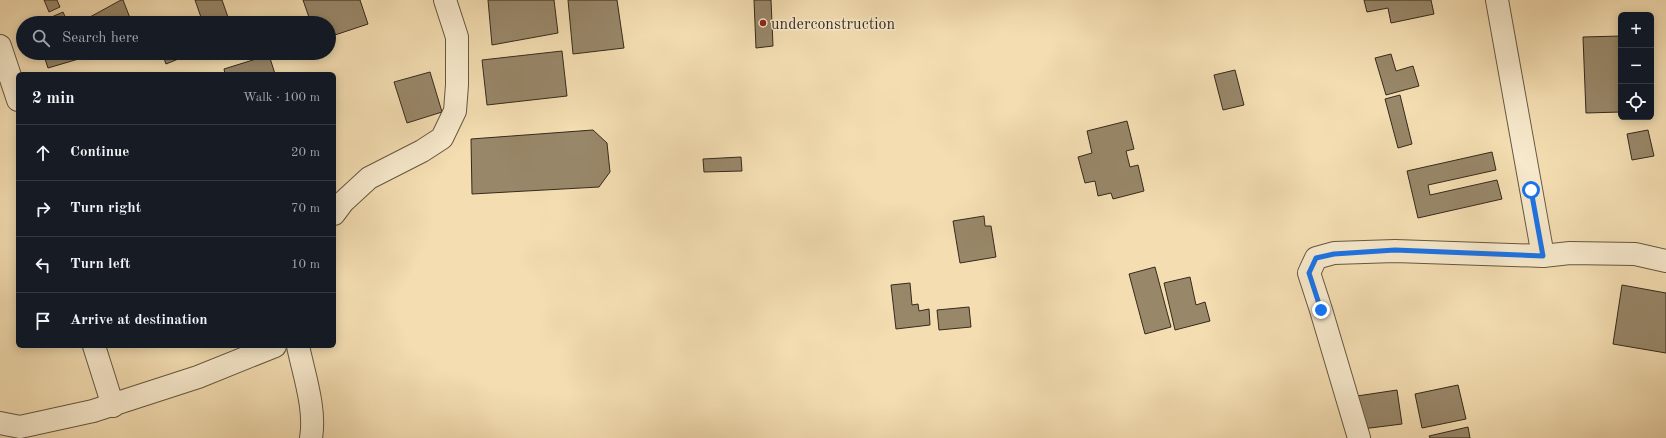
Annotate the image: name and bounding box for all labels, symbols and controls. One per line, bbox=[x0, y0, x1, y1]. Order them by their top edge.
map controls bbox=[1618, 12, 1654, 120]
button: + bbox=[1618, 12, 1654, 48]
search box bbox=[16, 16, 336, 60]
place label: underconstruction bbox=[771, 17, 895, 33]
marker: underconstruction bbox=[758, 18, 768, 28]
icon: search bbox=[30, 27, 52, 49]
text: Search here bbox=[62, 31, 139, 46]
button: − bbox=[1618, 48, 1654, 84]
button: locate bbox=[1618, 84, 1654, 120]
text: 2 min bbox=[32, 90, 75, 107]
text: Walk · 100 m bbox=[243, 91, 320, 104]
icon: ahead bbox=[32, 142, 54, 164]
text: Continue bbox=[70, 145, 129, 160]
text: 20 m bbox=[291, 146, 320, 159]
route start bbox=[1522, 181, 1540, 199]
icon: right bbox=[32, 198, 54, 220]
text: Turn right bbox=[70, 201, 141, 216]
text: 70 m bbox=[291, 202, 320, 215]
icon: left bbox=[32, 254, 54, 276]
text: Turn left bbox=[70, 257, 130, 272]
text: 10 m bbox=[291, 258, 320, 271]
route end bbox=[1312, 301, 1330, 319]
icon: arrive bbox=[32, 310, 54, 332]
text: Arrive at destination bbox=[70, 313, 208, 328]

